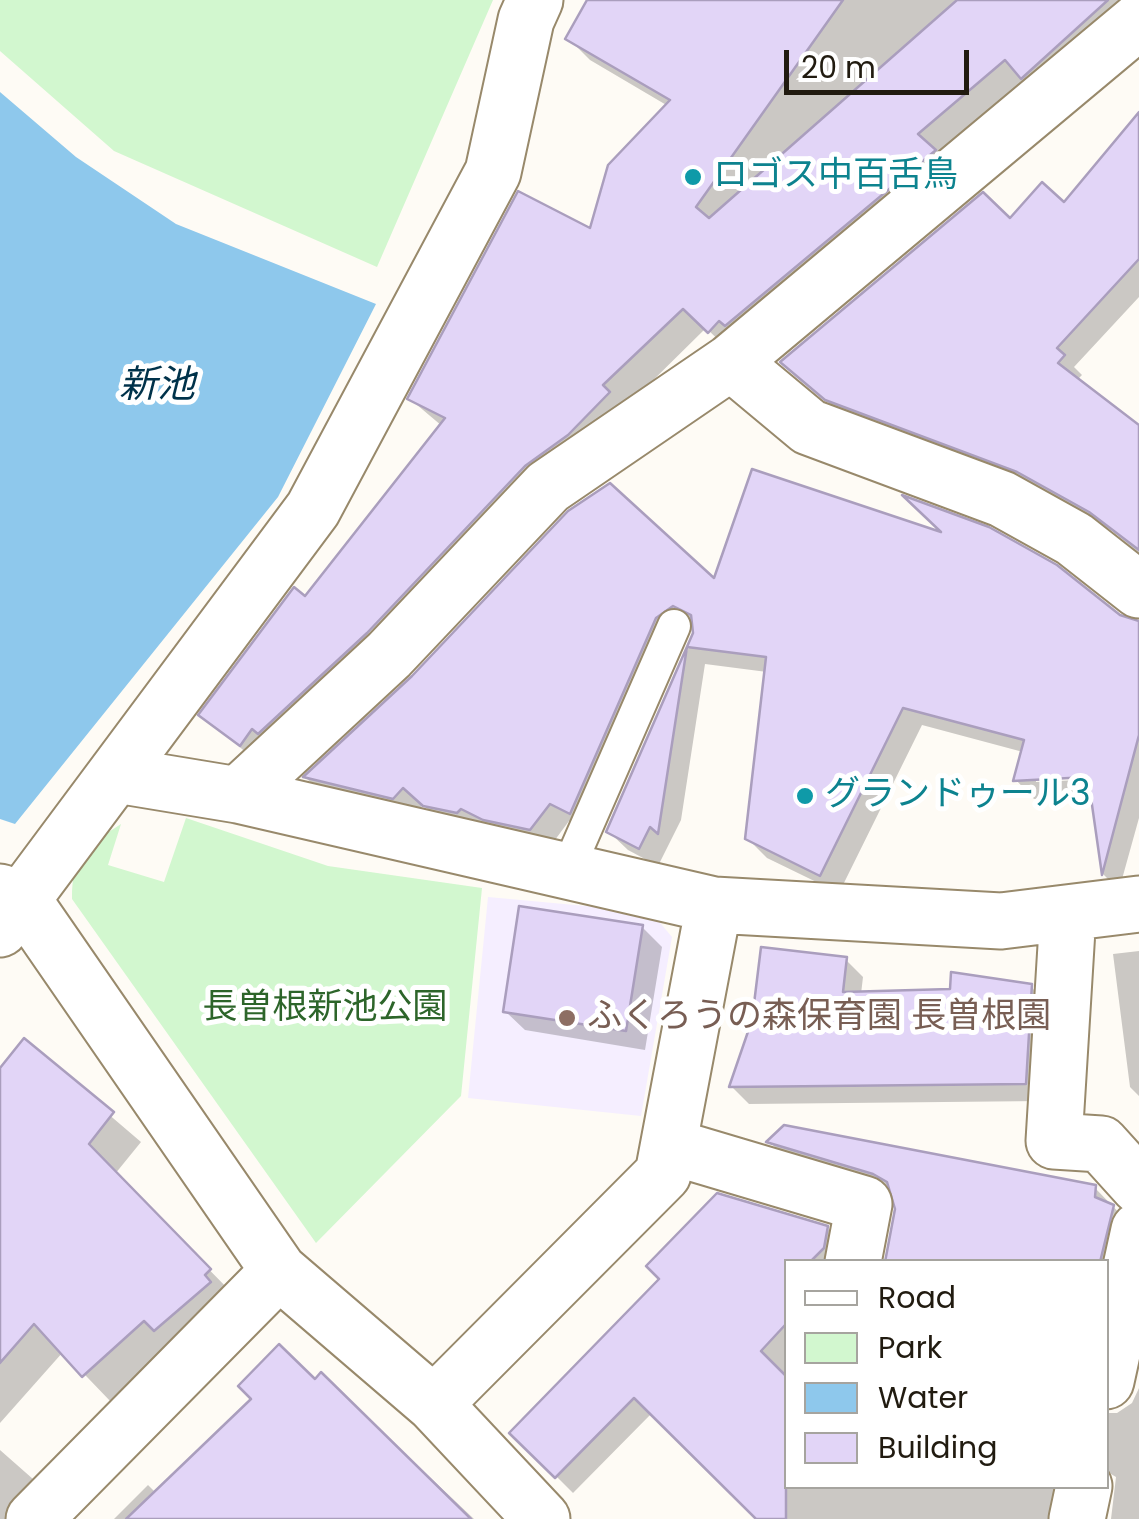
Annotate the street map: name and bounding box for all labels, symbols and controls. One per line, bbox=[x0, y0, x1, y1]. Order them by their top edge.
scale bar bbox=[789, 30, 974, 92]
text: 20 m bbox=[801, 46, 876, 89]
place label: ロゴス中百舌鳥 bbox=[713, 156, 958, 198]
marker: ロゴス中百舌鳥 bbox=[682, 166, 704, 188]
water label: 新池 bbox=[119, 364, 195, 410]
place label: グランドゥール3 bbox=[825, 775, 1091, 817]
marker: グランドゥール3 bbox=[794, 785, 816, 807]
park label: 長曽根新池公園 bbox=[203, 988, 447, 1030]
place label: ふくろうの森保育園 長曽根園 bbox=[587, 997, 1051, 1039]
marker: ふくろうの森保育園 長曽根園 bbox=[556, 1007, 578, 1029]
legend bbox=[784, 1259, 1109, 1489]
text: Road bbox=[878, 1276, 956, 1319]
text: Park bbox=[878, 1326, 942, 1369]
text: Water bbox=[878, 1376, 968, 1419]
text: Building bbox=[878, 1426, 998, 1469]

